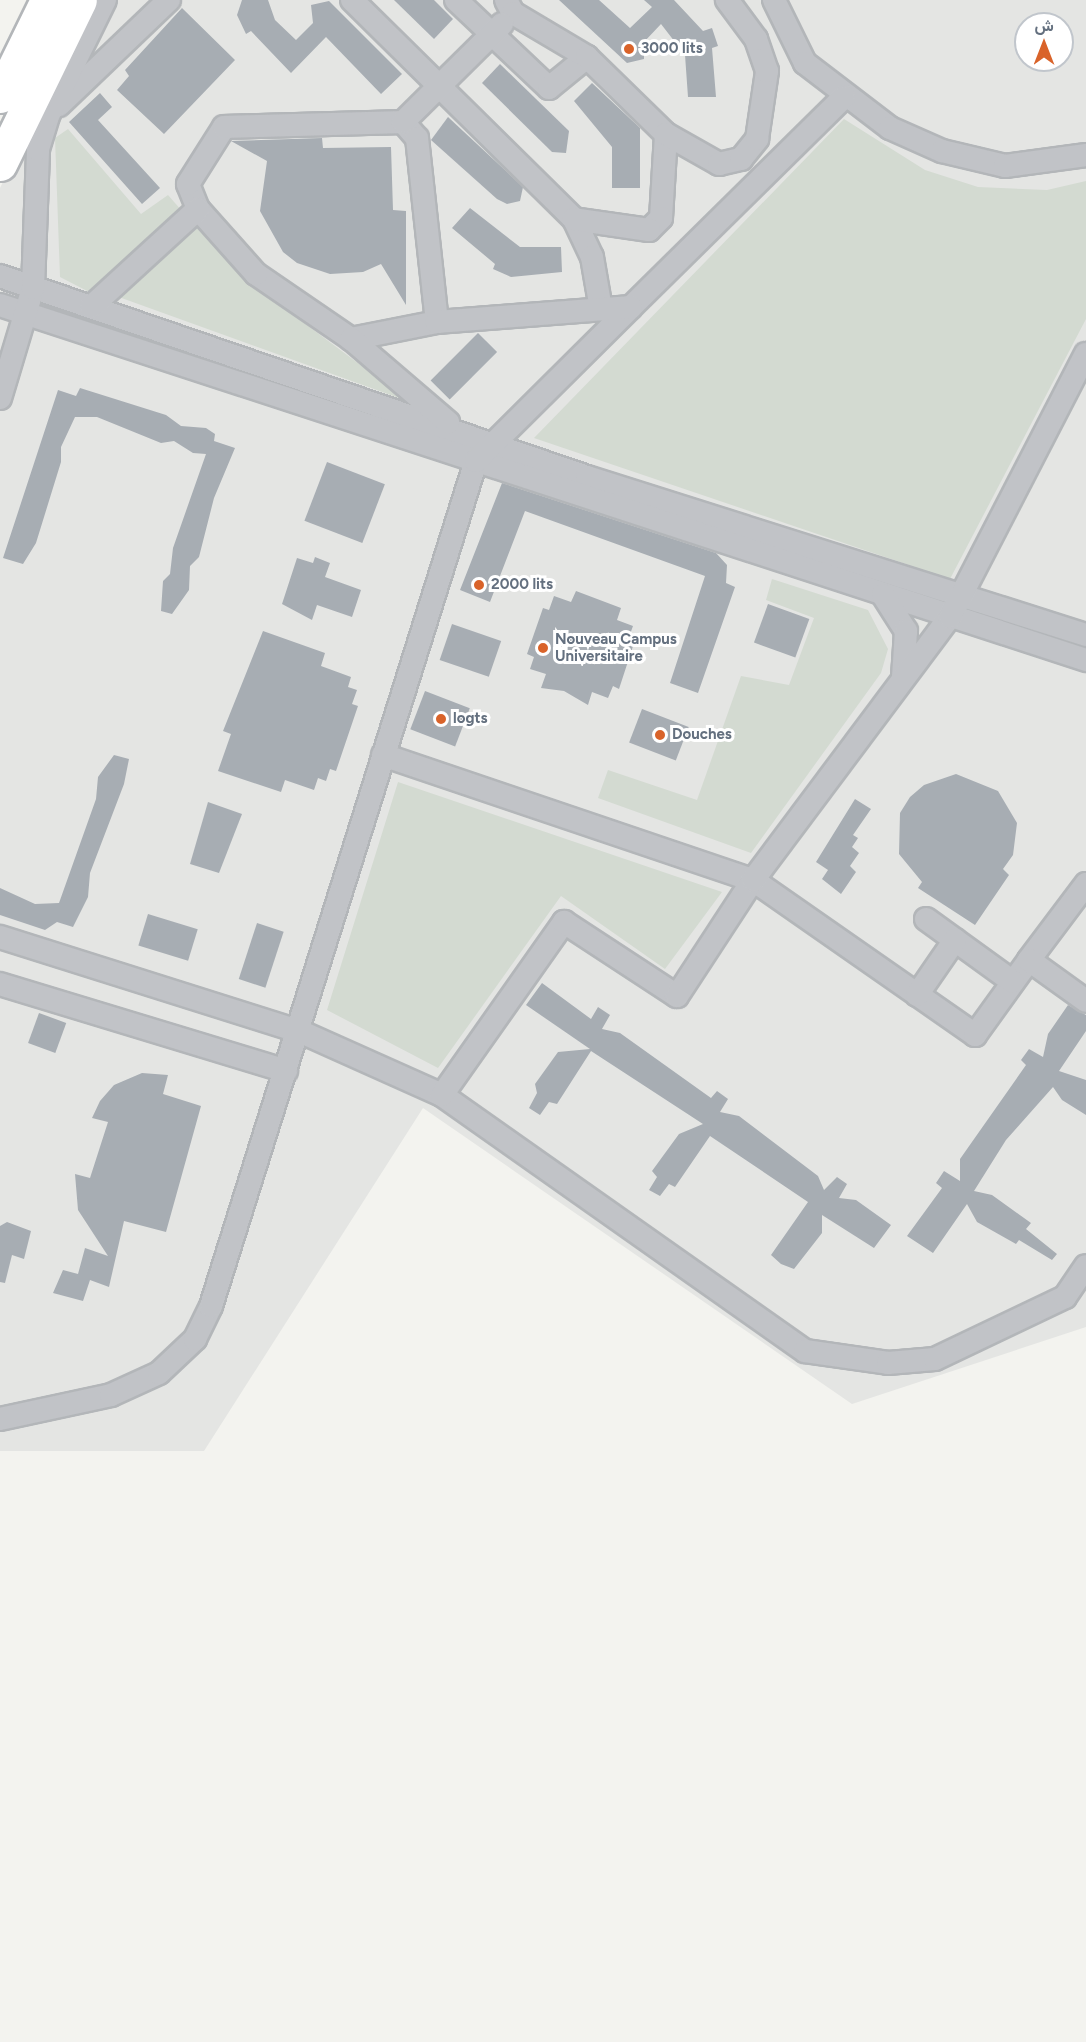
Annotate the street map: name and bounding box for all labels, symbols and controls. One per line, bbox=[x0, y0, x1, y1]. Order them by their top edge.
north arrow bbox=[1014, 12, 1074, 72]
text: ش bbox=[1034, 16, 1054, 35]
place label: 3000 lits bbox=[641, 40, 703, 58]
marker: 3000 lits bbox=[622, 42, 636, 56]
place label: 2000 lits bbox=[491, 576, 553, 594]
marker: 2000 lits bbox=[472, 578, 486, 592]
place label: Nouveau Campus Universitaire bbox=[555, 630, 677, 665]
marker: Nouveau Campus Universitaire bbox=[536, 641, 550, 655]
place label: logts bbox=[453, 710, 487, 728]
marker: logts bbox=[434, 712, 448, 726]
place label: Douches bbox=[672, 726, 732, 744]
marker: Douches bbox=[653, 728, 667, 742]

